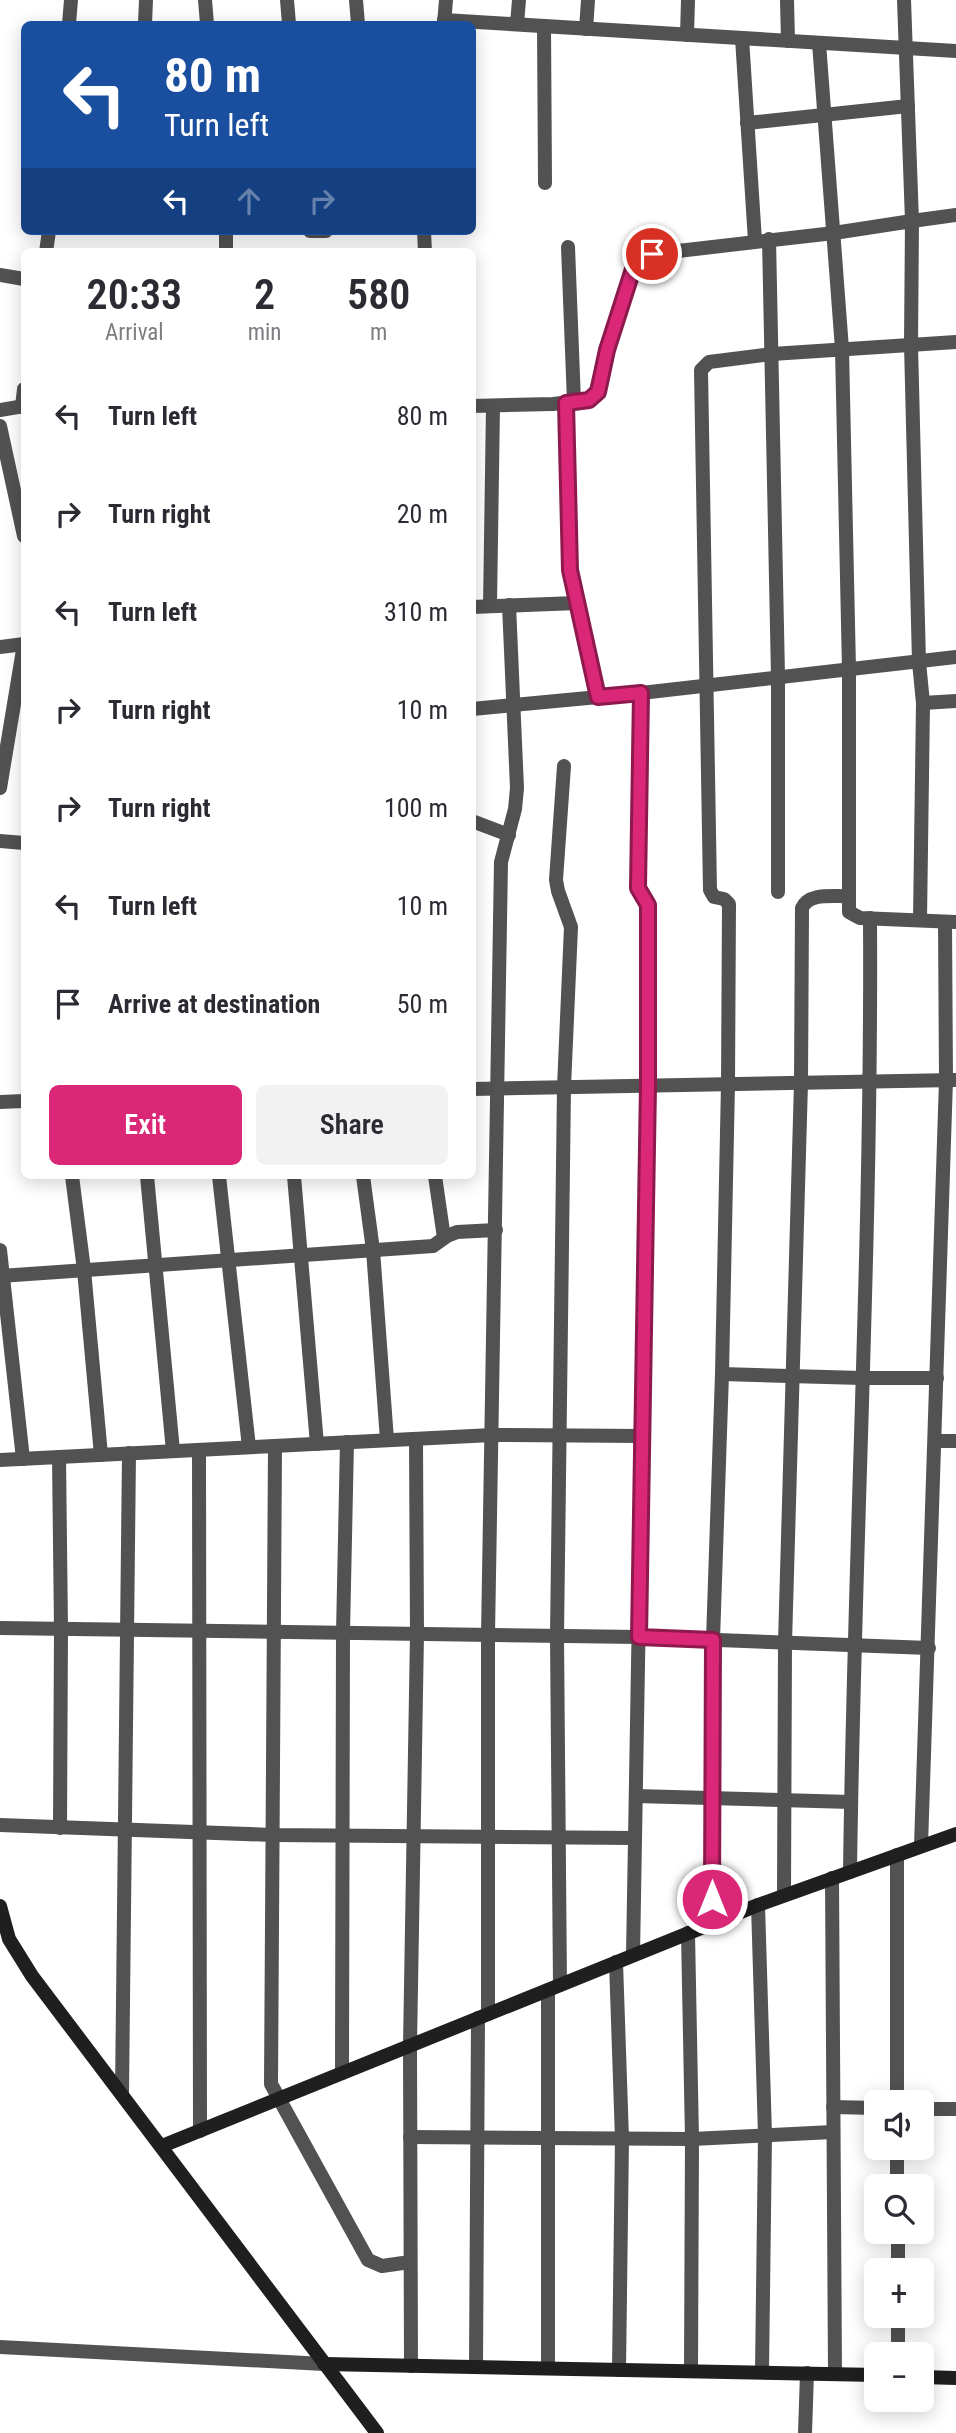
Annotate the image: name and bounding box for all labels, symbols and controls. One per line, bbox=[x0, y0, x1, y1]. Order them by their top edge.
text: 80 m bbox=[164, 47, 261, 104]
icon: left bbox=[49, 49, 140, 140]
text: Turn left bbox=[164, 106, 269, 144]
icon: left bbox=[157, 182, 195, 220]
icon: ahead bbox=[230, 182, 268, 220]
icon: right bbox=[303, 182, 341, 220]
pin bbox=[622, 224, 682, 284]
icon: arrive bbox=[633, 235, 671, 273]
text: 20:33 bbox=[87, 270, 182, 319]
text: 2 bbox=[254, 270, 275, 319]
text: 580 bbox=[347, 270, 410, 319]
text: Arrival bbox=[105, 319, 164, 346]
text: min bbox=[248, 319, 281, 346]
text: m bbox=[370, 319, 387, 346]
icon: left bbox=[49, 397, 87, 435]
text: Turn left bbox=[108, 401, 197, 431]
text: 80 m bbox=[397, 401, 448, 431]
icon: right bbox=[49, 495, 87, 533]
text: Turn right bbox=[108, 499, 210, 529]
text: 20 m bbox=[397, 499, 448, 529]
icon: left bbox=[49, 593, 87, 631]
text: Turn left bbox=[108, 597, 197, 627]
text: 310 m bbox=[384, 597, 448, 627]
icon: right bbox=[49, 691, 87, 729]
text: Turn right bbox=[108, 695, 210, 725]
text: 10 m bbox=[397, 695, 448, 725]
icon: right bbox=[49, 789, 87, 827]
text: Turn right bbox=[108, 793, 210, 823]
text: 100 m bbox=[384, 793, 448, 823]
icon: left bbox=[49, 887, 87, 925]
text: Turn left bbox=[108, 891, 197, 921]
text: 10 m bbox=[397, 891, 448, 921]
icon: arrive bbox=[49, 985, 87, 1023]
text: Arrive at destination bbox=[108, 989, 320, 1019]
text: 50 m bbox=[397, 989, 448, 1019]
button: Exit bbox=[49, 1085, 242, 1165]
button: Share bbox=[256, 1085, 448, 1165]
position arrow bbox=[675, 1862, 749, 1936]
map controls bbox=[864, 2090, 934, 2412]
button: sound bbox=[864, 2090, 934, 2160]
button: search bbox=[864, 2174, 934, 2244]
button: + bbox=[864, 2258, 934, 2328]
button: − bbox=[864, 2342, 934, 2412]

